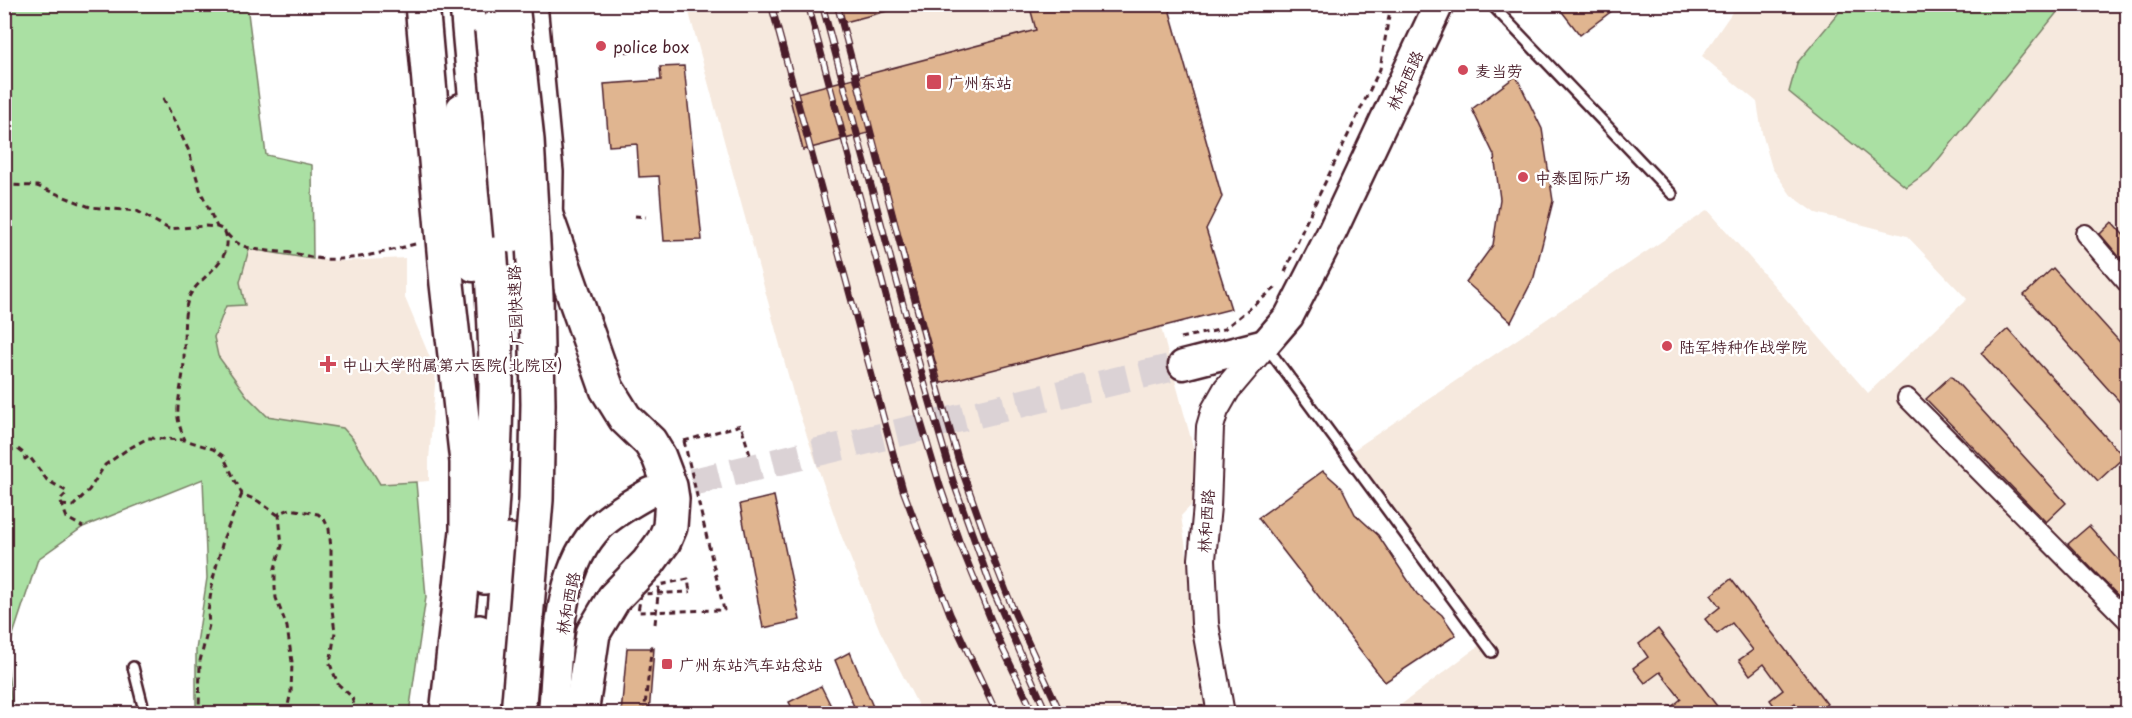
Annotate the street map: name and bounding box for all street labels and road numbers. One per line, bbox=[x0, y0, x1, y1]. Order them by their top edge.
street label: 林和西路 bbox=[1380, 46, 1428, 114]
street label: 广园快速路 bbox=[501, 265, 527, 345]
street label: 林和西路 bbox=[1191, 488, 1219, 554]
street label: 林和西路 bbox=[549, 569, 585, 637]

